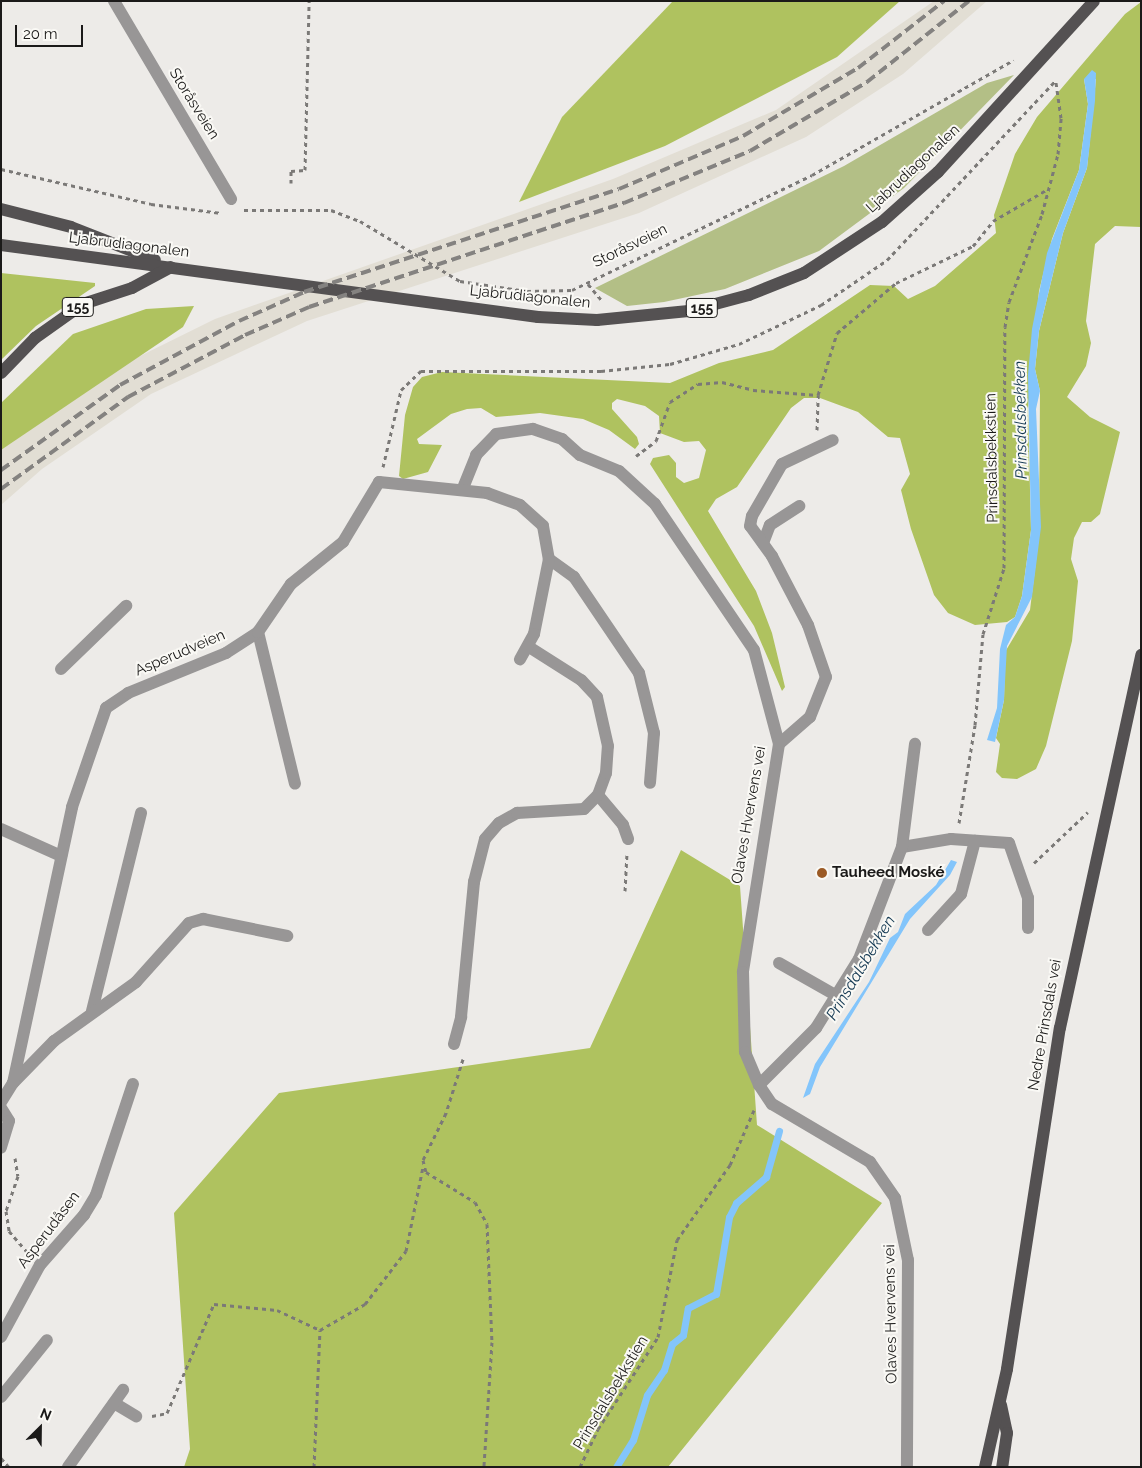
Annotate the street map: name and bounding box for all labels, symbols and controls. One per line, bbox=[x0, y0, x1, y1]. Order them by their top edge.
scale bar bbox=[18, 15, 85, 47]
text: 20 m bbox=[23, 25, 58, 43]
street label: Storåsveien bbox=[165, 65, 223, 143]
street label: Ljabrudiagonalen bbox=[863, 121, 963, 217]
street label: Storåsveien bbox=[590, 220, 670, 272]
street label: Ljabrudiagonalen bbox=[68, 229, 190, 261]
street label: Ljabrudiagonalen bbox=[469, 282, 591, 312]
road number: 155 bbox=[62, 296, 94, 318]
road number: 155 bbox=[686, 296, 718, 320]
water label: Prinsdalsbekken bbox=[1010, 361, 1032, 479]
street label: Prinsdalsbekkstien bbox=[982, 393, 1002, 523]
street label: Asperudveien bbox=[132, 626, 228, 680]
street label: Olaves Hvervens vei bbox=[728, 745, 770, 885]
place label: Tauheed Moské bbox=[832, 864, 944, 882]
marker: Tauheed Moské bbox=[816, 867, 828, 879]
water label: Prinsdalsbekken bbox=[822, 912, 900, 1024]
street label: Nedre Prinsdals vei bbox=[1025, 958, 1065, 1092]
street label: Asperudåsen bbox=[14, 1188, 84, 1272]
street label: Olaves Hvervens vei bbox=[881, 1244, 901, 1384]
street label: Prinsdalsbekkstien bbox=[570, 1333, 652, 1453]
north arrow bbox=[15, 1403, 65, 1453]
text: N bbox=[38, 1405, 54, 1424]

